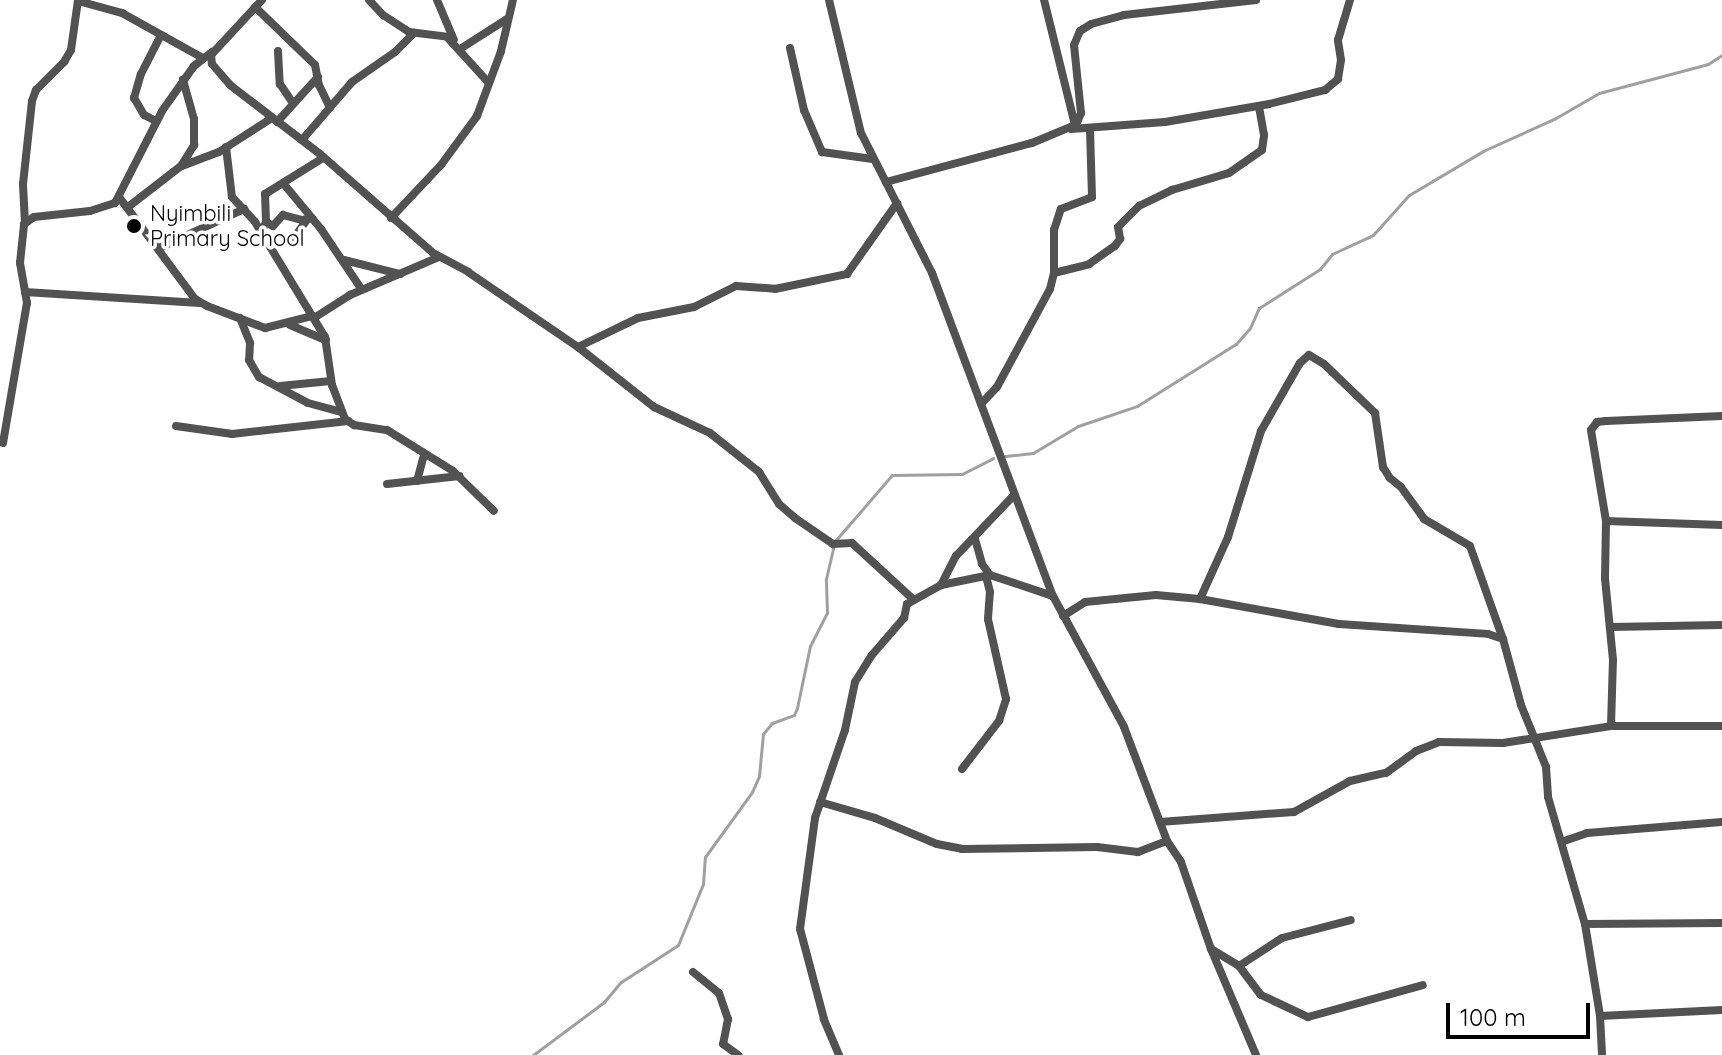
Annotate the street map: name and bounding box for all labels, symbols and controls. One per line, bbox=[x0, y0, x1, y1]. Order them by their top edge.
place label: Nyimbili Primary School bbox=[150, 200, 305, 252]
marker: Nyimbili Primary School bbox=[125, 217, 143, 235]
scale bar bbox=[1450, 987, 1594, 1037]
text: 100 m bbox=[1460, 1002, 1526, 1032]

